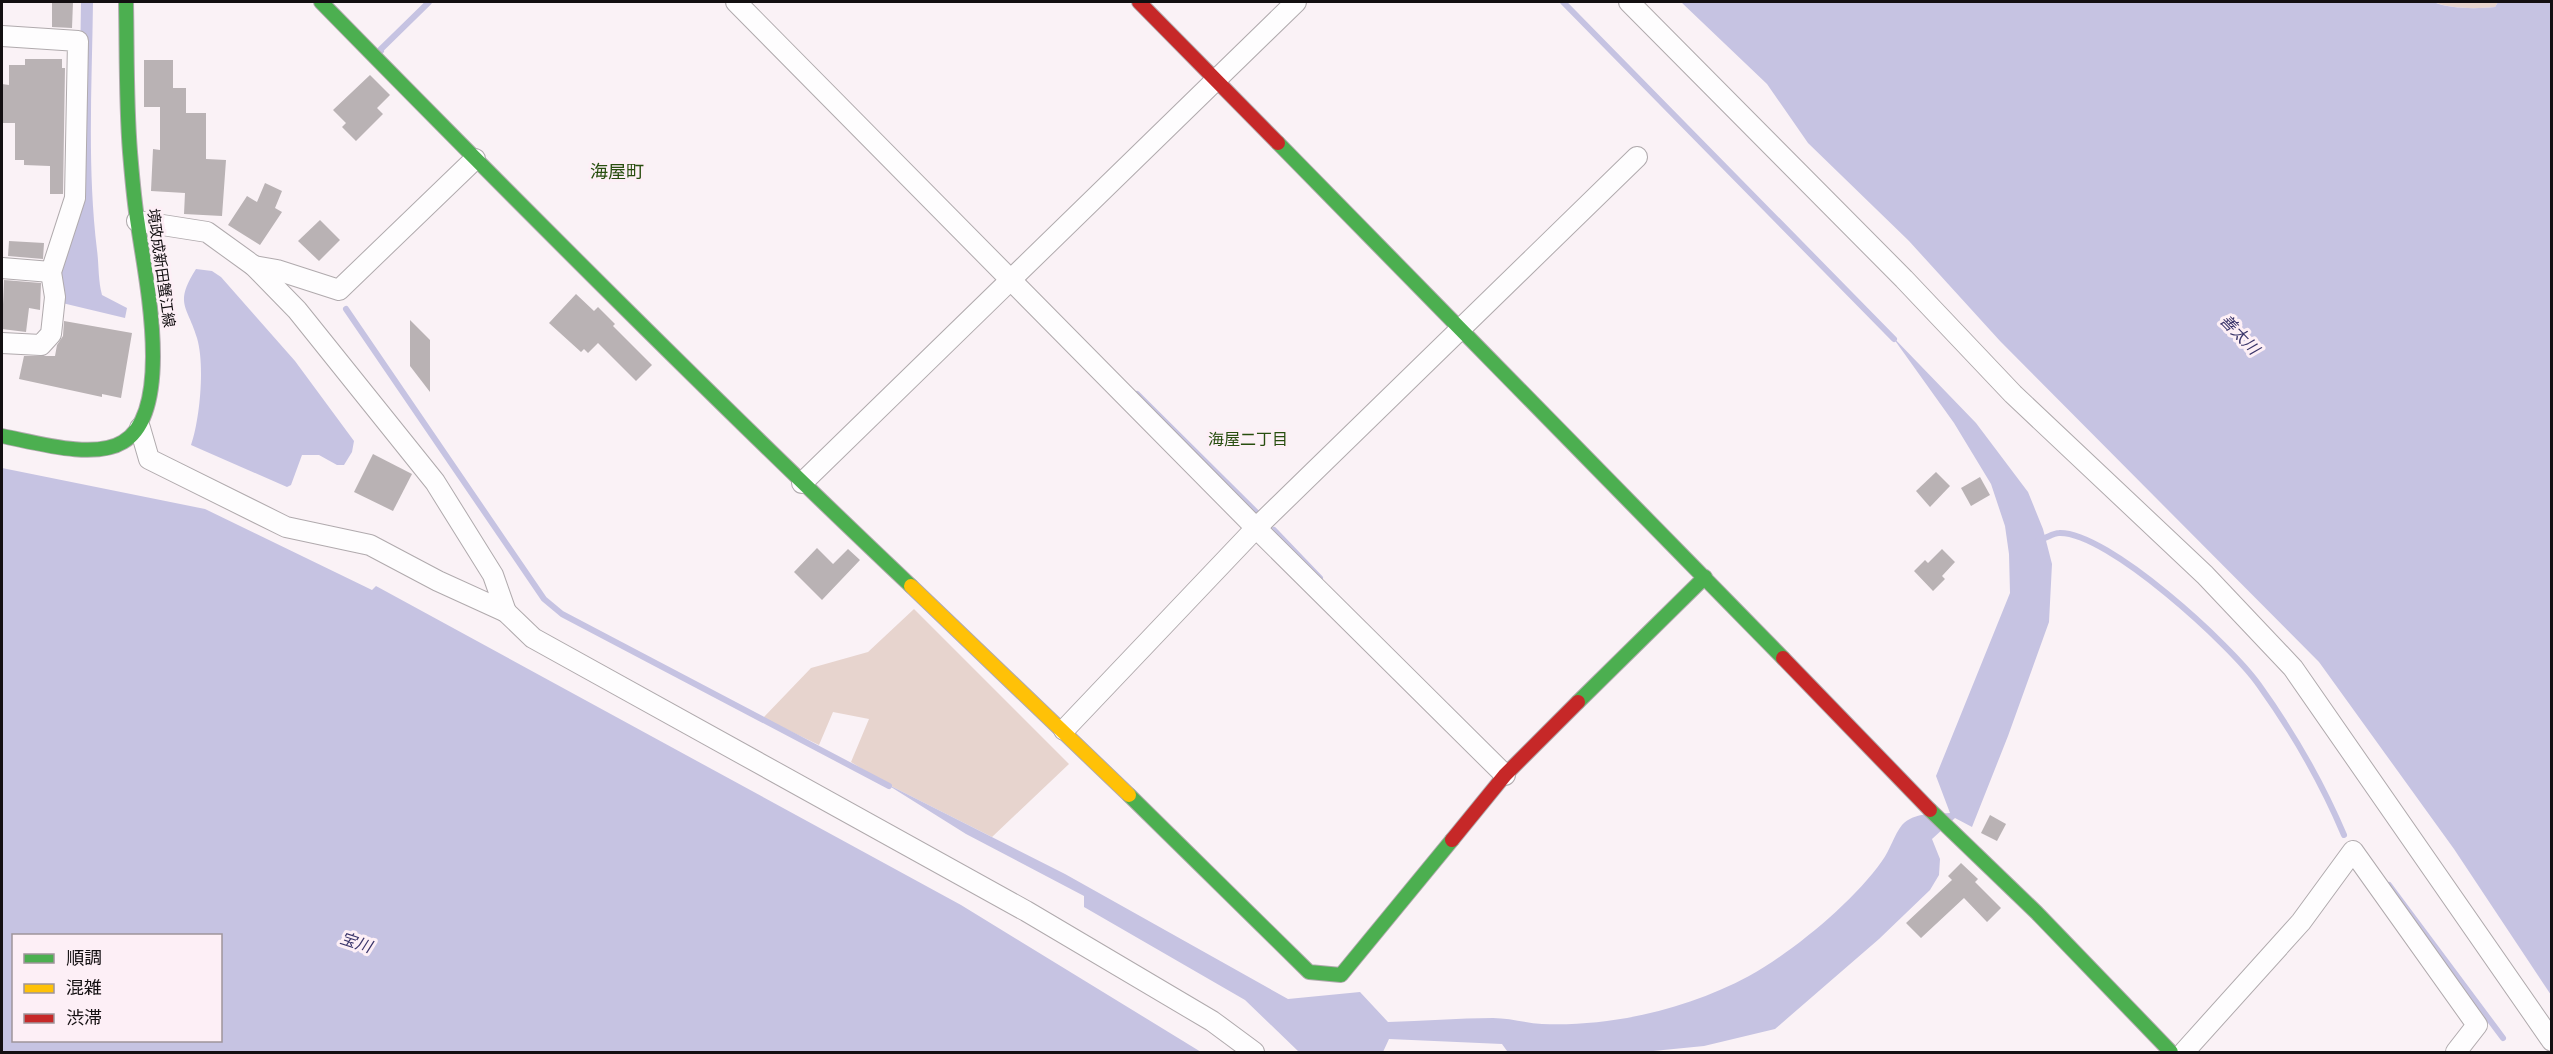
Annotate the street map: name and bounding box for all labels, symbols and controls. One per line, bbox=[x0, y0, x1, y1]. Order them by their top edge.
district label: 海屋町 bbox=[590, 159, 644, 183]
street label: 境政成新田蟹江線 bbox=[144, 207, 180, 329]
water label: 善太川 bbox=[2215, 309, 2266, 360]
district label: 海屋二丁目 bbox=[1208, 428, 1288, 450]
water label: 宝川 bbox=[337, 927, 377, 958]
legend bbox=[12, 934, 222, 1042]
text: 順調 bbox=[66, 945, 102, 969]
text: 混雑 bbox=[66, 975, 102, 999]
text: 渋滞 bbox=[66, 1005, 102, 1029]

